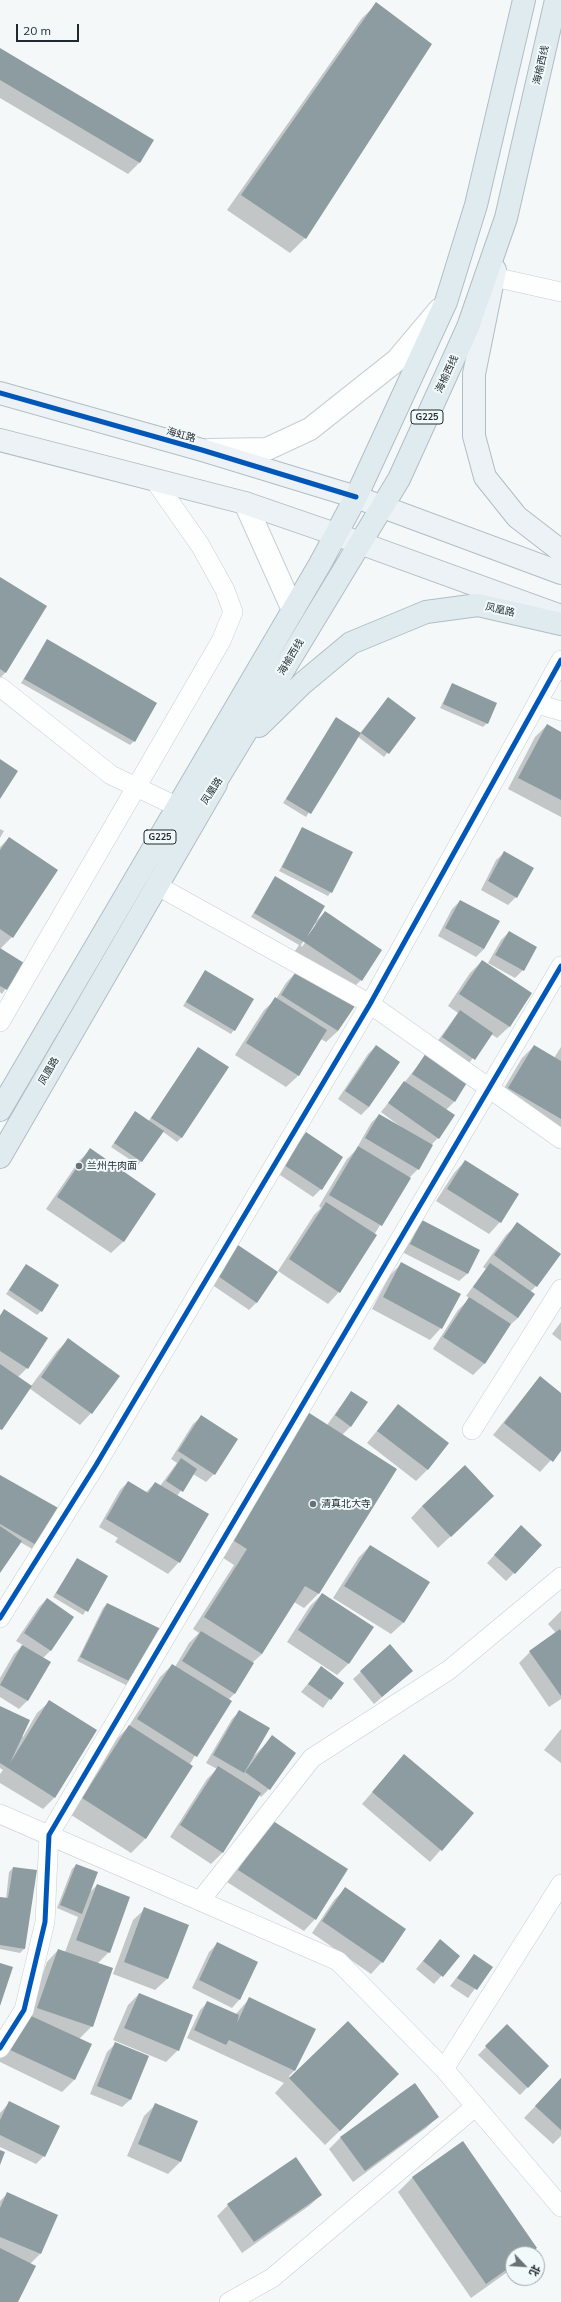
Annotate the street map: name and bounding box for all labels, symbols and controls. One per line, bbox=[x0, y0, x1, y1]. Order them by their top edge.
scale bar bbox=[18, 16, 81, 42]
text: 20 m bbox=[23, 23, 51, 38]
street label: 海榆西线 bbox=[531, 44, 551, 86]
street label: 海榆西线 bbox=[433, 353, 461, 395]
road number: G225 bbox=[411, 410, 443, 424]
street label: 海虹路 bbox=[165, 425, 197, 445]
street label: 凤凰路 bbox=[484, 601, 516, 619]
street label: 海榆西线 bbox=[276, 637, 306, 677]
street label: 凤凰路 bbox=[199, 775, 225, 807]
road number: G225 bbox=[144, 830, 176, 844]
street label: 凤凰路 bbox=[36, 1055, 62, 1087]
place label: 兰州牛肉面 bbox=[87, 1160, 137, 1172]
marker: 兰州牛肉面 bbox=[74, 1161, 84, 1171]
place label: 清真北大寺 bbox=[321, 1498, 371, 1510]
marker: 清真北大寺 bbox=[308, 1499, 318, 1509]
north arrow bbox=[505, 2246, 545, 2286]
text: 北 bbox=[526, 2263, 544, 2279]

